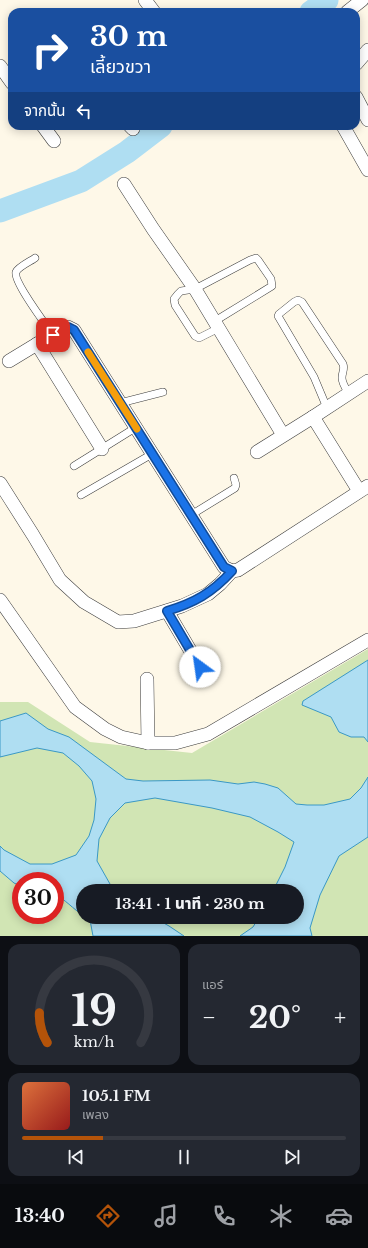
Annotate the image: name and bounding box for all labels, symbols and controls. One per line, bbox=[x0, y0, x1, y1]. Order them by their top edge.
text: 30 m bbox=[90, 19, 167, 54]
icon: right bbox=[24, 24, 76, 76]
text: เลี้ยวขวา bbox=[90, 56, 151, 78]
icon: left bbox=[73, 100, 95, 122]
text: จากนั้น bbox=[24, 101, 65, 120]
pin bbox=[36, 318, 70, 352]
icon: arrive bbox=[42, 324, 64, 346]
position arrow bbox=[179, 646, 221, 688]
speed limit sign: 30 bbox=[12, 872, 64, 924]
text: 13:41 · 1 นาที · 230 m bbox=[115, 894, 265, 913]
text: แอร์ bbox=[202, 976, 223, 993]
text: 19 bbox=[71, 985, 117, 1036]
text: 20° bbox=[249, 999, 301, 1036]
text: − bbox=[202, 1004, 216, 1031]
text: + bbox=[334, 1004, 346, 1031]
text: km/h bbox=[74, 1032, 114, 1050]
text: 105.1 FM bbox=[82, 1086, 151, 1105]
text: เพลง bbox=[82, 1106, 109, 1123]
icon: previous bbox=[65, 1146, 87, 1168]
icon: pause bbox=[173, 1146, 195, 1168]
icon: next bbox=[281, 1146, 303, 1168]
icon: directions bbox=[94, 1202, 122, 1230]
icon: music bbox=[152, 1202, 180, 1230]
icon: phone bbox=[210, 1202, 238, 1230]
icon: climate bbox=[267, 1202, 295, 1230]
icon: car bbox=[325, 1202, 353, 1230]
text: 13:40 bbox=[15, 1205, 65, 1227]

